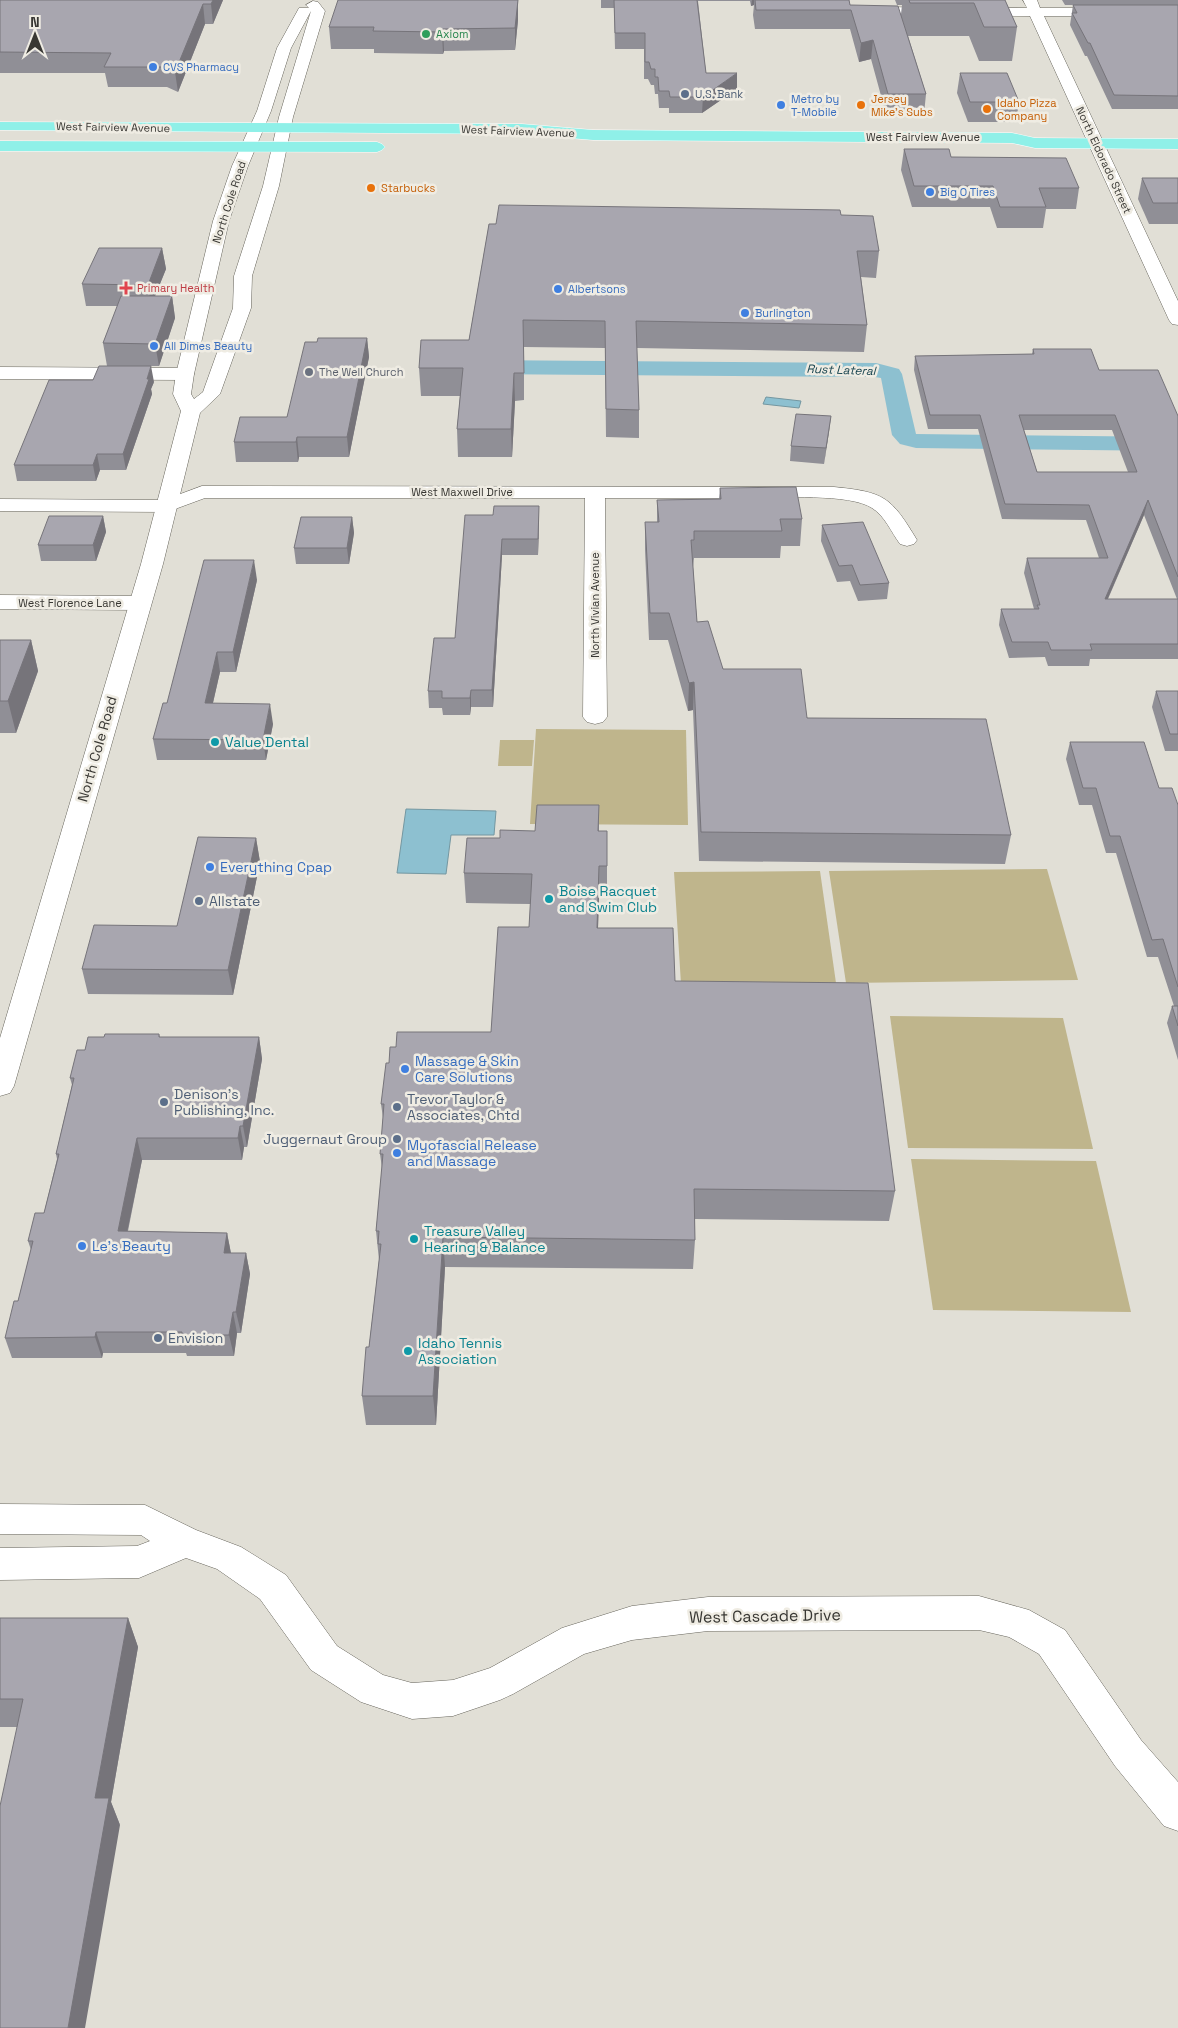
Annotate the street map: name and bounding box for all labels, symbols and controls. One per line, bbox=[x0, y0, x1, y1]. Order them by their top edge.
north arrow bbox=[10, 10, 60, 60]
text: N bbox=[30, 13, 40, 31]
place label: Axiom bbox=[436, 27, 468, 41]
marker: Axiom bbox=[420, 28, 432, 40]
place label: CVS Pharmacy bbox=[163, 60, 239, 74]
marker: CVS Pharmacy bbox=[147, 61, 159, 73]
place label: U.S. Bank bbox=[695, 87, 743, 101]
marker: U.S. Bank bbox=[679, 88, 691, 100]
place label: Metro by T-Mobile bbox=[791, 92, 839, 119]
place label: Jersey Mike's Subs bbox=[871, 92, 933, 119]
place label: Idaho Pizza Company bbox=[997, 96, 1057, 123]
marker: Metro by T-Mobile bbox=[775, 99, 787, 111]
marker: Jersey Mike's Subs bbox=[855, 99, 867, 111]
marker: Idaho Pizza Company bbox=[981, 103, 993, 115]
street label: North Eldorado Street bbox=[1073, 104, 1135, 216]
street label: West Fairview Avenue bbox=[56, 119, 170, 135]
street label: West Fairview Avenue bbox=[461, 122, 575, 140]
street label: West Fairview Avenue bbox=[866, 130, 980, 144]
street label: North Cole Road bbox=[209, 159, 249, 245]
place label: Starbucks bbox=[381, 181, 435, 195]
marker: Starbucks bbox=[365, 182, 377, 194]
place label: Big O Tires bbox=[940, 185, 995, 199]
marker: Big O Tires bbox=[924, 186, 936, 198]
marker: Primary Health bbox=[119, 281, 133, 295]
place label: Primary Health bbox=[137, 281, 215, 295]
place label: Albertsons bbox=[568, 282, 626, 296]
marker: Albertsons bbox=[552, 283, 564, 295]
place label: Burlington bbox=[755, 306, 811, 320]
marker: Burlington bbox=[739, 307, 751, 319]
place label: All Dimes Beauty bbox=[164, 339, 252, 353]
marker: All Dimes Beauty bbox=[148, 340, 160, 352]
water label: Rust Lateral bbox=[806, 361, 878, 379]
place label: The Well Church bbox=[319, 365, 403, 379]
marker: The Well Church bbox=[303, 366, 315, 378]
street label: West Maxwell Drive bbox=[411, 485, 513, 499]
street label: North Vivian Avenue bbox=[588, 552, 602, 658]
street label: West Florence Lane bbox=[18, 596, 122, 610]
street label: North Cole Road bbox=[73, 694, 121, 804]
place label: Value Dental bbox=[225, 733, 309, 751]
marker: Value Dental bbox=[209, 736, 221, 748]
place label: Everything Cpap bbox=[220, 858, 332, 876]
marker: Everything Cpap bbox=[204, 861, 216, 873]
place label: Boise Racquet and Swim Club bbox=[559, 882, 657, 916]
place label: Allstate bbox=[209, 892, 260, 910]
marker: Boise Racquet and Swim Club bbox=[543, 893, 555, 905]
marker: Allstate bbox=[193, 895, 205, 907]
place label: Massage & Skin Care Solutions bbox=[415, 1052, 519, 1086]
marker: Massage & Skin Care Solutions bbox=[399, 1063, 411, 1075]
place label: Denison's Publishing, Inc. bbox=[174, 1085, 274, 1119]
place label: Trevor Taylor & Associates, Chtd bbox=[407, 1090, 520, 1124]
marker: Denison's Publishing, Inc. bbox=[158, 1096, 170, 1108]
marker: Trevor Taylor & Associates, Chtd bbox=[391, 1101, 403, 1113]
place label: Juggernaut Group bbox=[263, 1130, 387, 1148]
marker: Juggernaut Group bbox=[391, 1133, 403, 1145]
place label: Myofascial Release and Massage bbox=[407, 1136, 537, 1170]
marker: Myofascial Release and Massage bbox=[391, 1147, 403, 1159]
place label: Treasure Valley Hearing & Balance bbox=[424, 1222, 545, 1256]
marker: Treasure Valley Hearing & Balance bbox=[408, 1233, 420, 1245]
place label: Le's Beauty bbox=[92, 1237, 171, 1255]
marker: Le's Beauty bbox=[76, 1240, 88, 1252]
place label: Envision bbox=[168, 1329, 223, 1347]
marker: Envision bbox=[152, 1332, 164, 1344]
place label: Idaho Tennis Association bbox=[418, 1334, 502, 1368]
marker: Idaho Tennis Association bbox=[402, 1345, 414, 1357]
street label: West Cascade Drive bbox=[689, 1604, 841, 1628]

